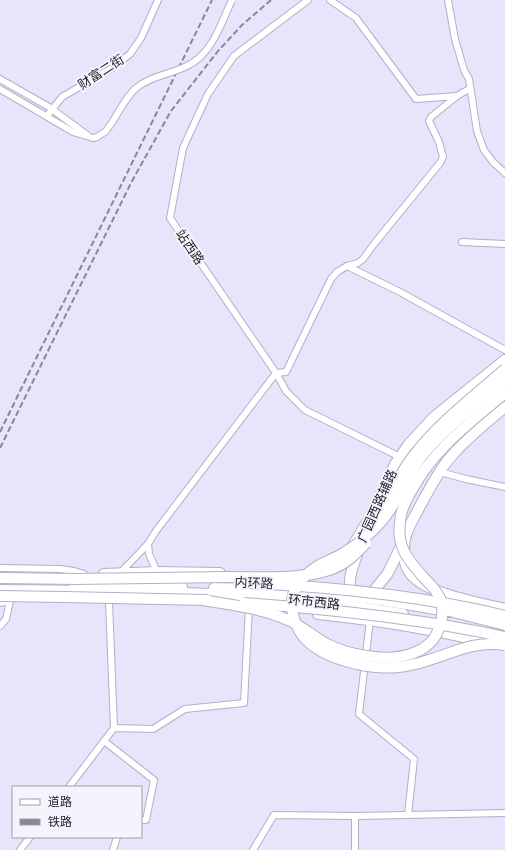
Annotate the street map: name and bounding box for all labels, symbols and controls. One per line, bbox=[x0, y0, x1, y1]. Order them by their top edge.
street label: 财富二街 bbox=[75, 52, 127, 92]
street label: 站西路 bbox=[173, 227, 207, 267]
street label: 广园西路辅路 bbox=[354, 467, 400, 545]
street label: 内环路 bbox=[234, 574, 274, 592]
street label: 环市西路 bbox=[287, 592, 341, 612]
legend bbox=[12, 786, 142, 838]
text: 道路 bbox=[48, 795, 72, 809]
text: 铁路 bbox=[48, 815, 72, 829]

